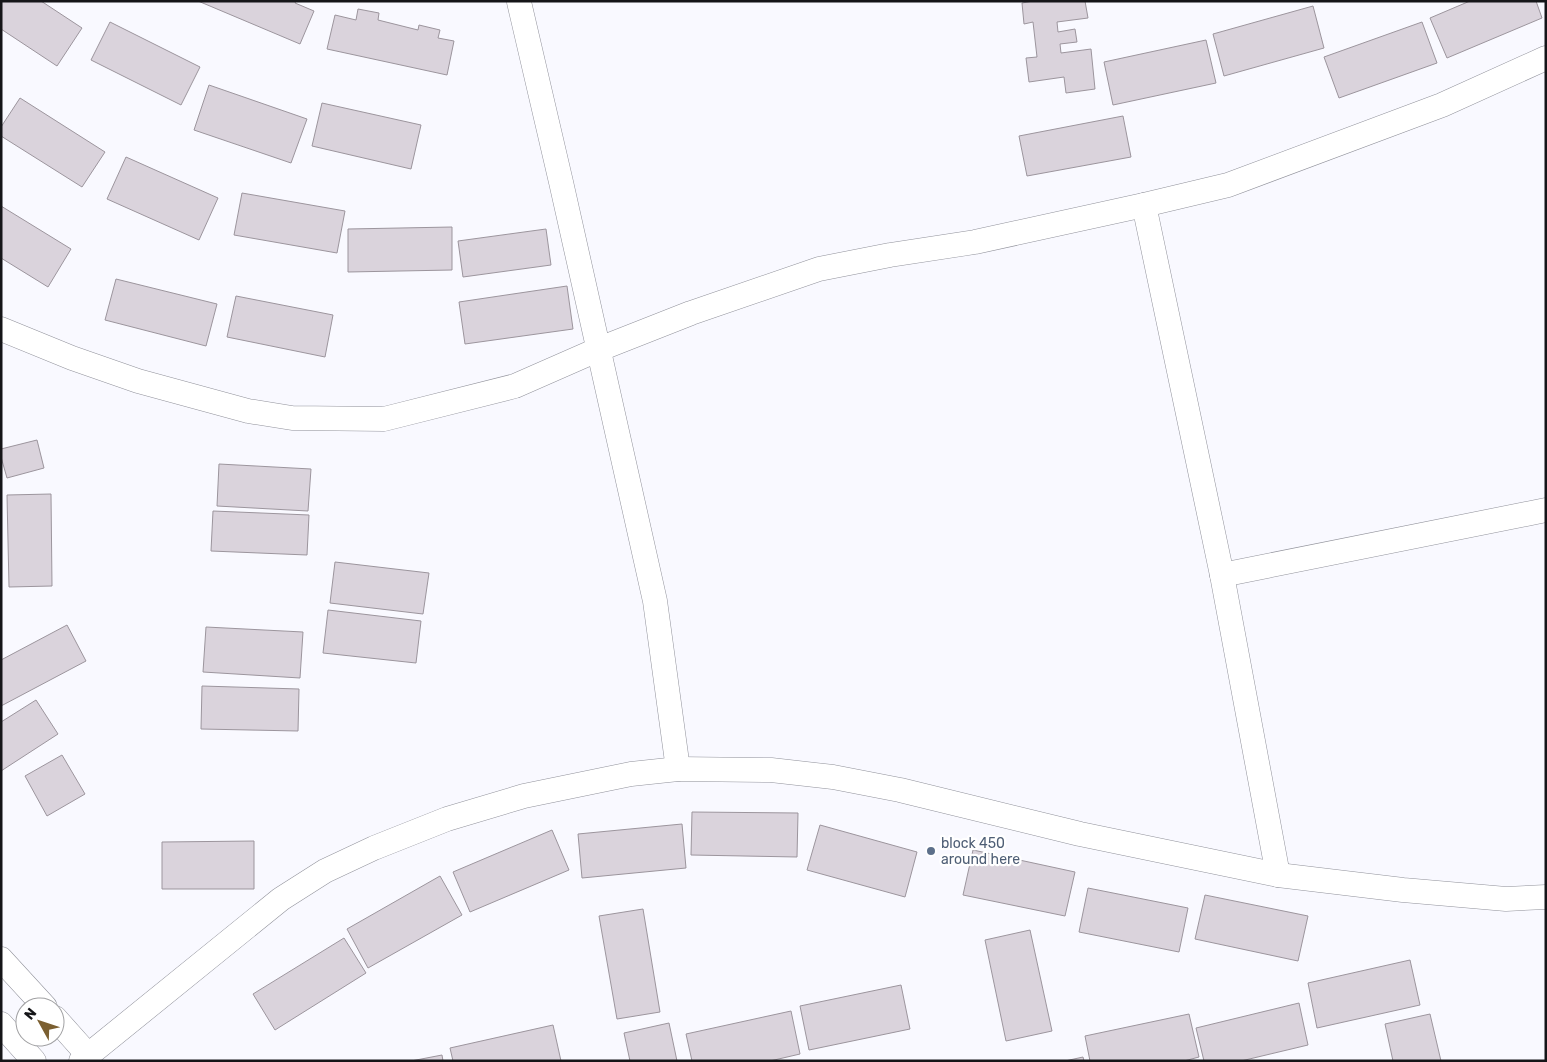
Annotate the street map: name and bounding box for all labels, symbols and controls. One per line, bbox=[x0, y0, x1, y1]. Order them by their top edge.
place label: block 450 around here bbox=[941, 835, 1020, 868]
marker: block 450 around here bbox=[925, 845, 937, 857]
north arrow bbox=[15, 997, 65, 1047]
text: N bbox=[21, 1005, 40, 1023]

